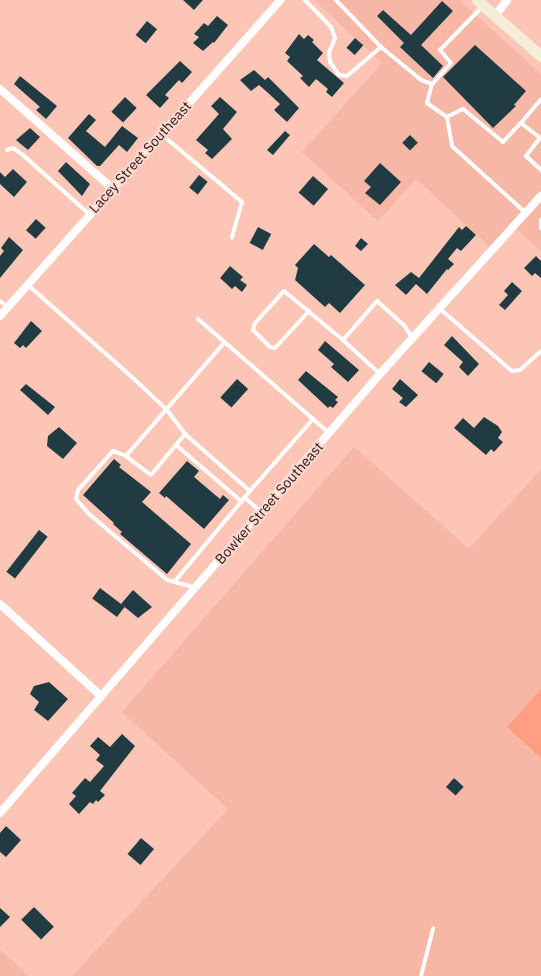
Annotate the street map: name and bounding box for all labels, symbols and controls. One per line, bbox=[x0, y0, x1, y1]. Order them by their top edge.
street label: Lacey Street Southeast bbox=[85, 98, 195, 216]
street label: Bowker Street Southeast bbox=[211, 439, 327, 567]

